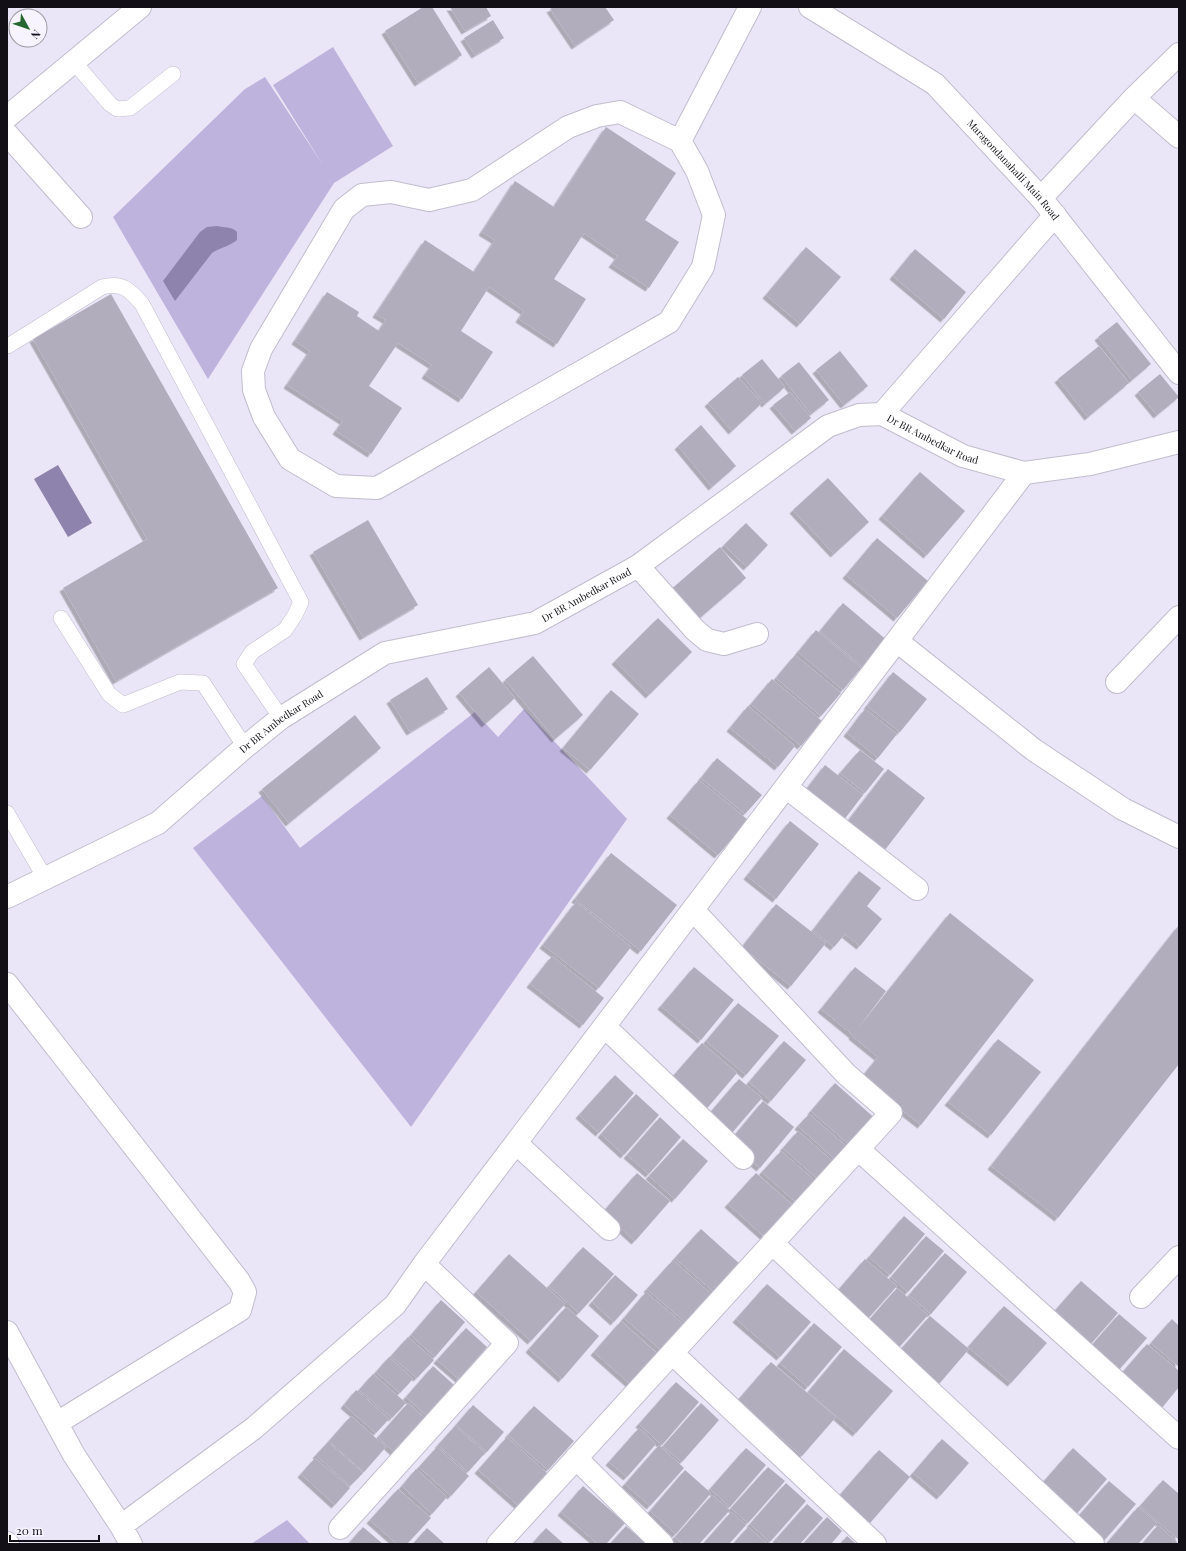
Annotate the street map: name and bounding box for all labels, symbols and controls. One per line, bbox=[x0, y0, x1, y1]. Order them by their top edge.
north arrow bbox=[8, 8, 48, 48]
text: N bbox=[28, 27, 44, 43]
street label: Maragondanahalli Main Road bbox=[964, 116, 1063, 223]
street label: Dr BR Ambedkar Road bbox=[885, 411, 980, 467]
street label: Dr BR Ambedkar Road bbox=[539, 564, 634, 625]
street label: Dr BR Ambedkar Road bbox=[236, 686, 326, 756]
scale bar bbox=[10, 1517, 99, 1543]
text: 20 m bbox=[16, 1522, 43, 1538]

